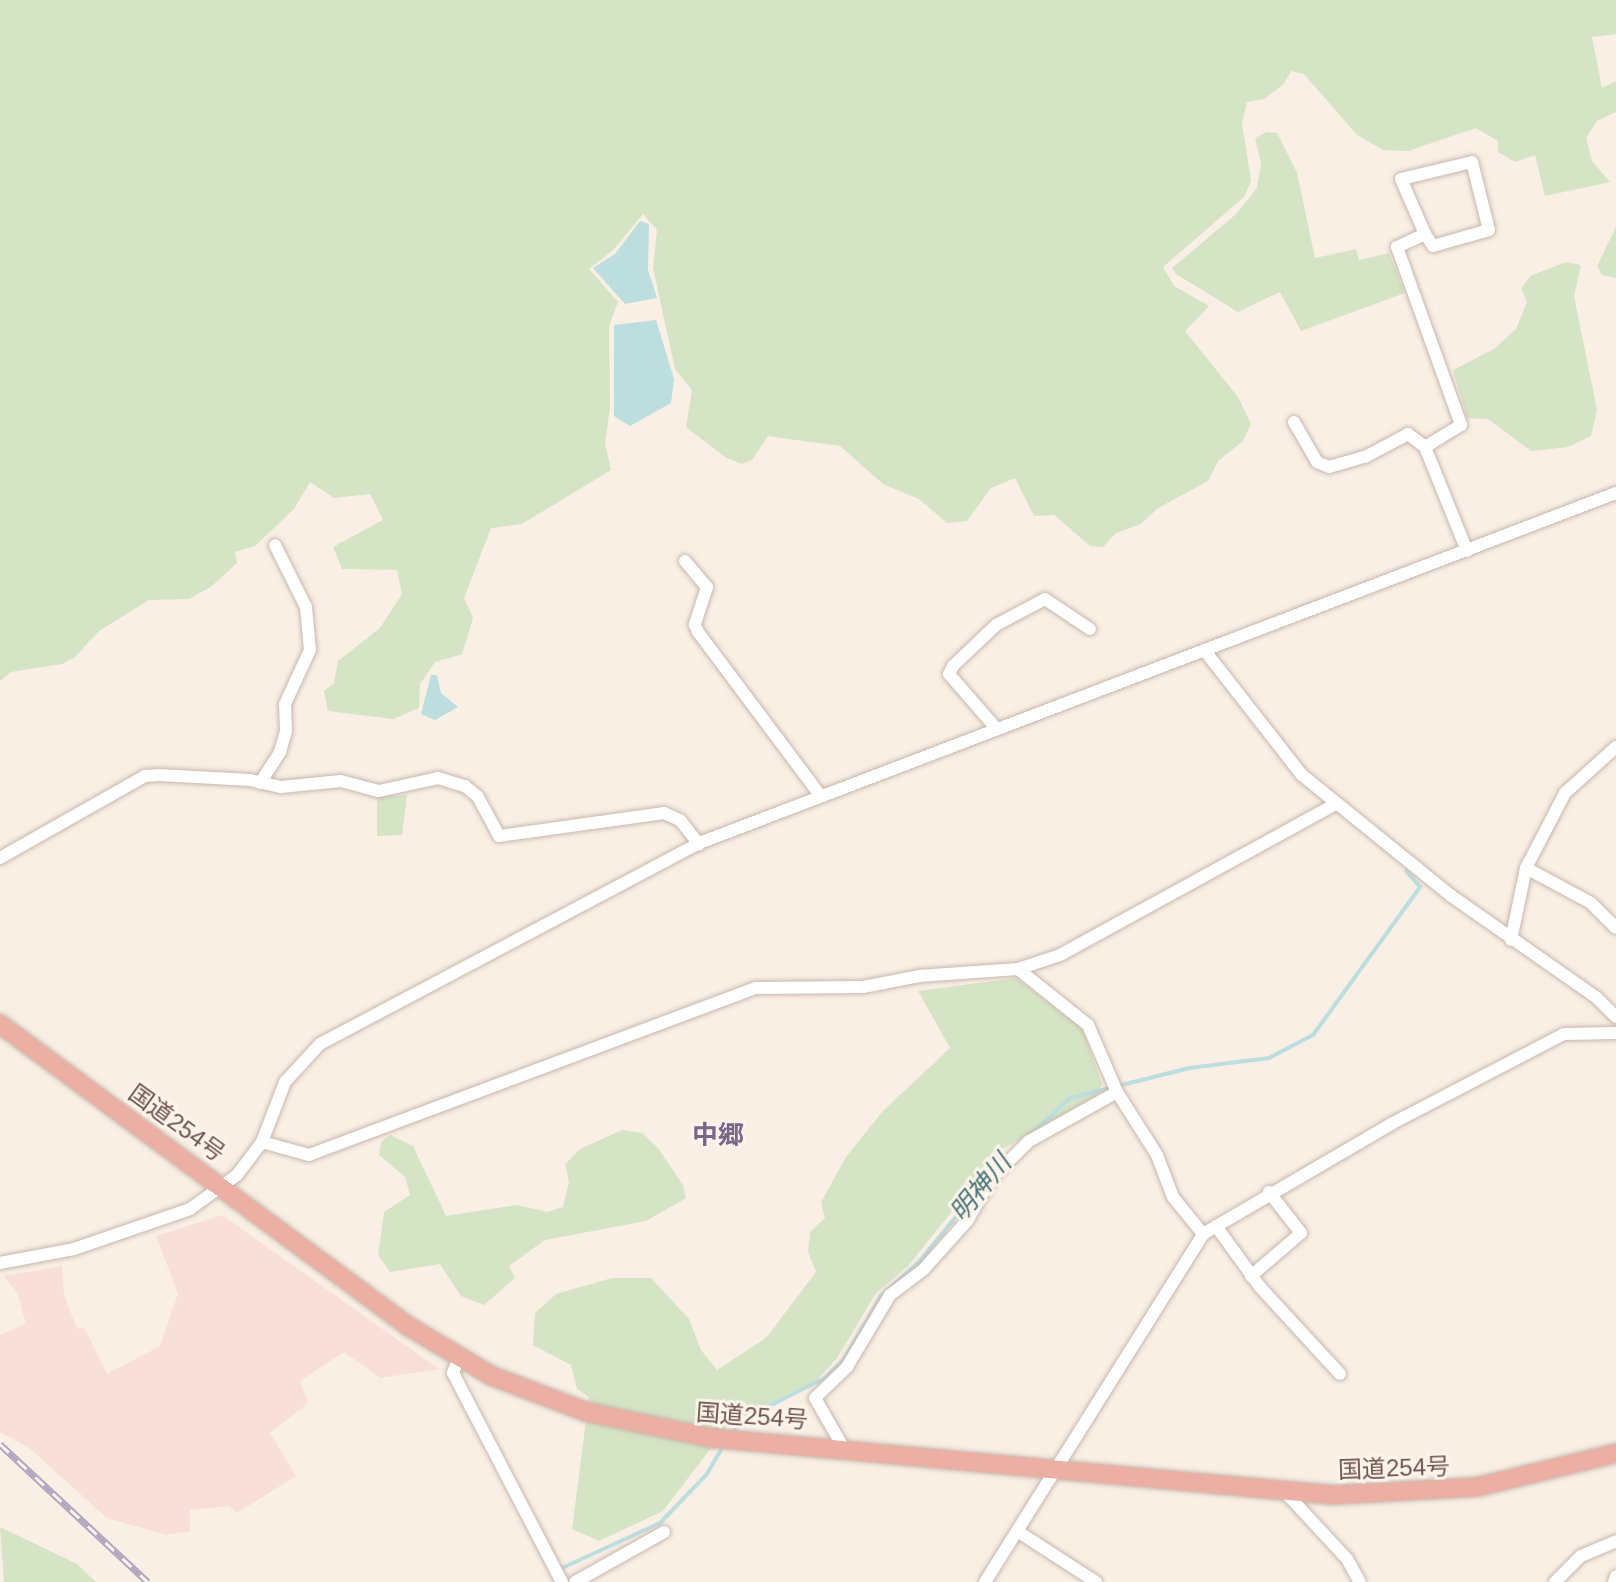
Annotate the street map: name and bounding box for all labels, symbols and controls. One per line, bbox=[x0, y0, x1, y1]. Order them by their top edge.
street label: 国道254号 bbox=[123, 1078, 231, 1168]
district label: 中郷 bbox=[692, 1120, 744, 1152]
water label: 明神川 bbox=[944, 1148, 1018, 1228]
street label: 国道254号 bbox=[695, 1398, 809, 1434]
street label: 国道254号 bbox=[1338, 1452, 1450, 1484]

